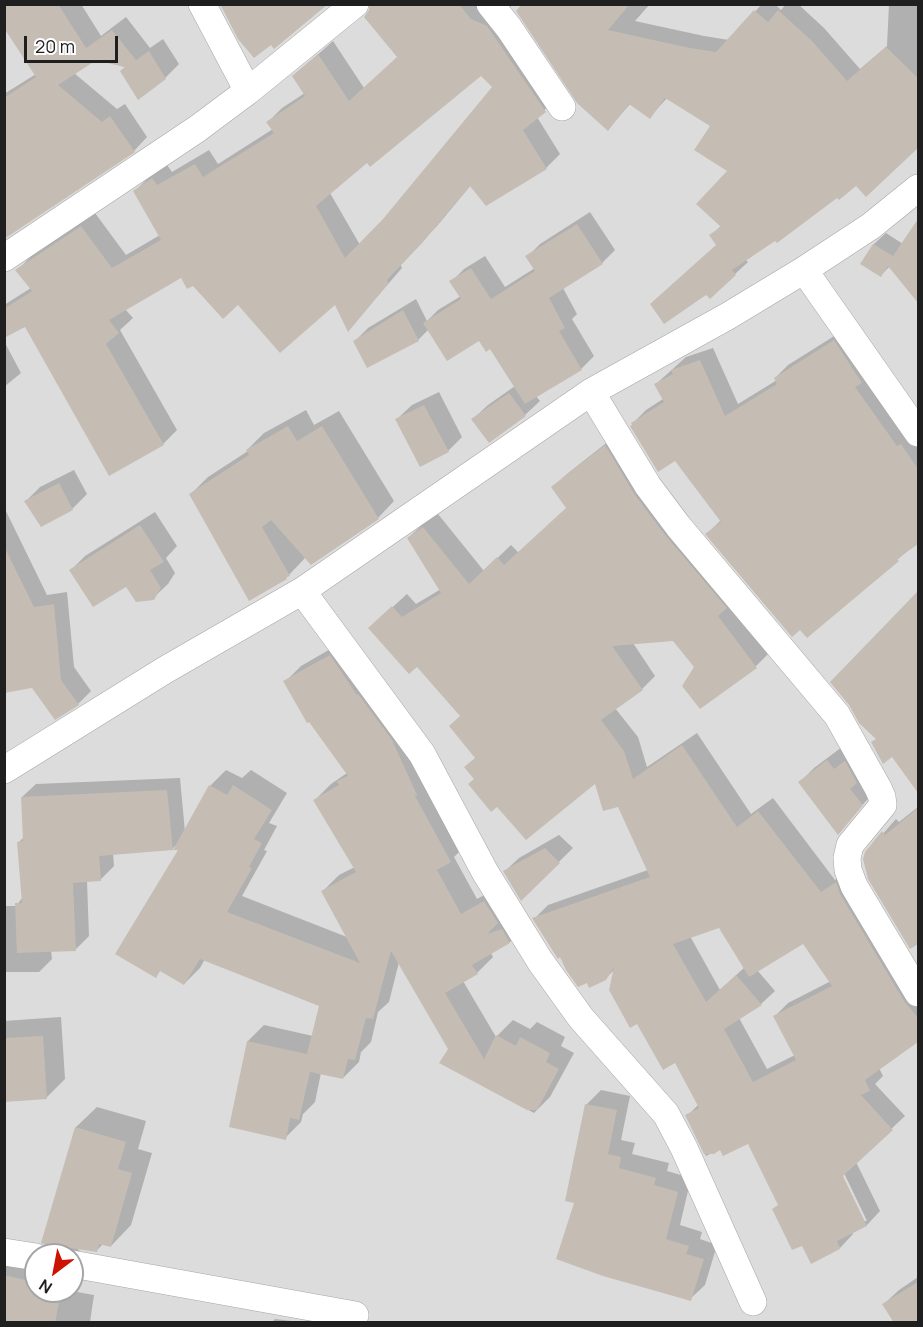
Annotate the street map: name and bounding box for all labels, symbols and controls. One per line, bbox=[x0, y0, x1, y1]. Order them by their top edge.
scale bar bbox=[27, 24, 122, 62]
text: 20 m bbox=[35, 34, 75, 58]
north arrow bbox=[24, 1243, 84, 1303]
text: N bbox=[35, 1274, 56, 1299]

